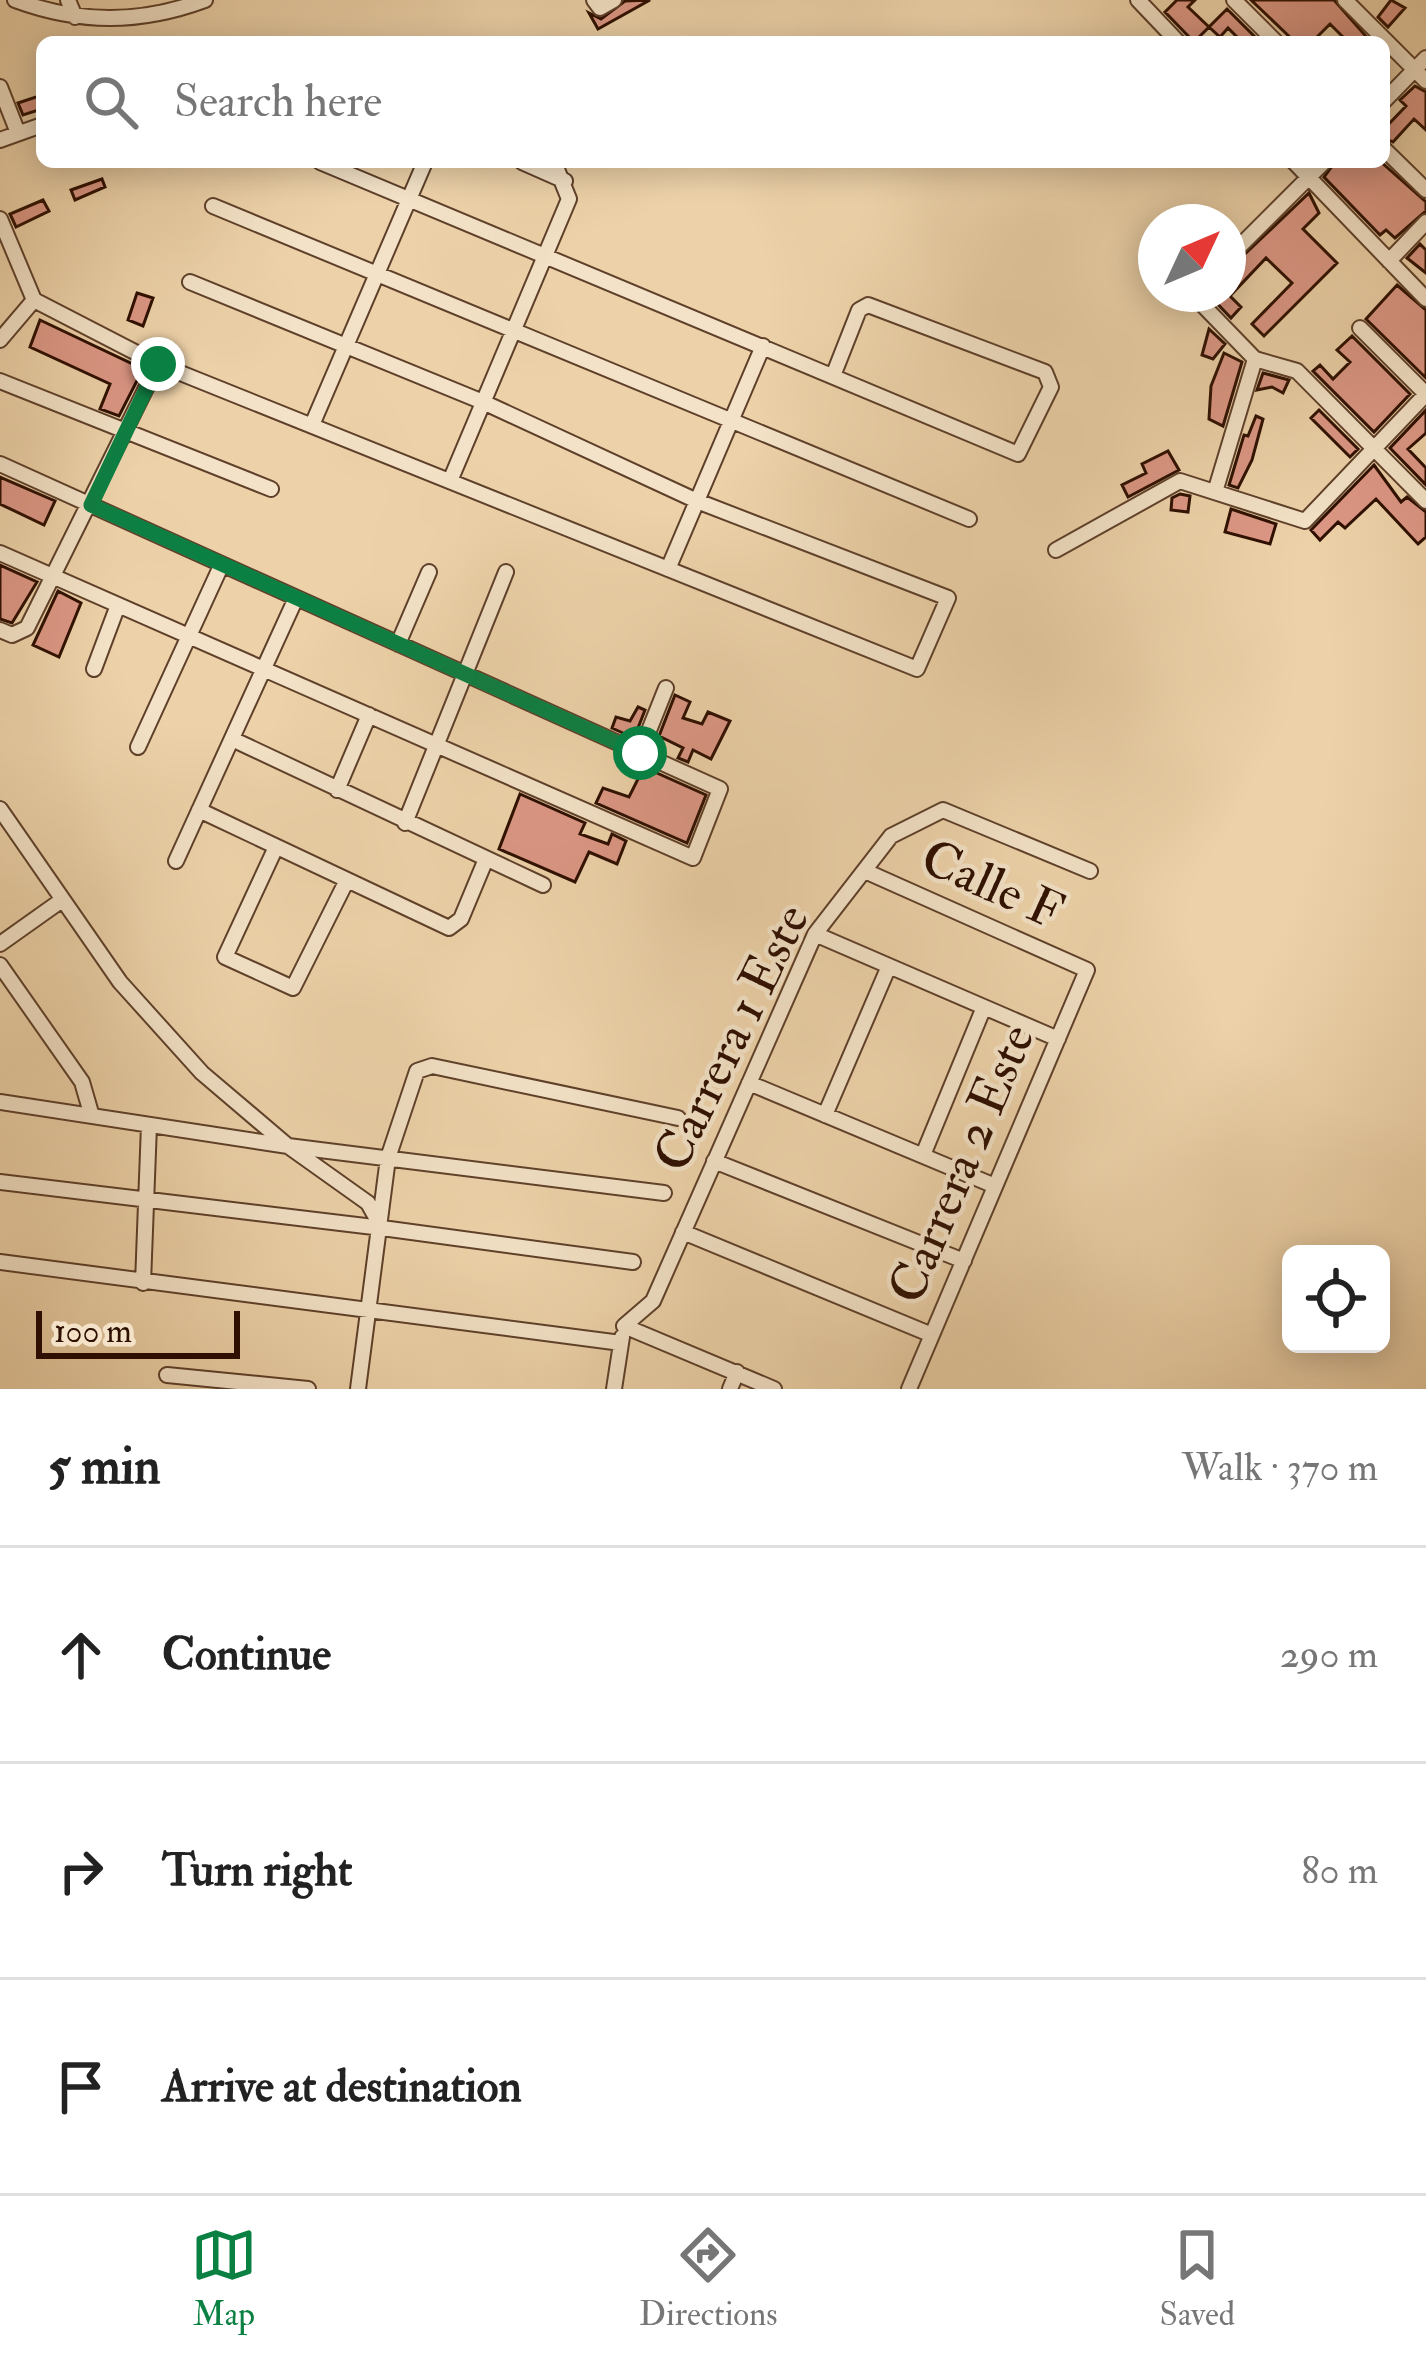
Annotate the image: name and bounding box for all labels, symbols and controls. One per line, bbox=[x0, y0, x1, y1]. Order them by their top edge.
search box bbox=[36, 36, 1390, 168]
icon: search bbox=[78, 69, 144, 135]
text: Search here bbox=[174, 74, 382, 130]
north arrow bbox=[1138, 204, 1246, 312]
route end bbox=[131, 337, 185, 391]
route start bbox=[613, 726, 667, 780]
street label: Calle F bbox=[911, 826, 1073, 944]
street label: Carrera 1 Este bbox=[640, 894, 824, 1182]
street label: Carrera 2 Este bbox=[875, 1015, 1049, 1313]
map controls bbox=[1282, 1245, 1390, 1353]
button: locate bbox=[1282, 1245, 1390, 1353]
scale bar bbox=[36, 1305, 240, 1358]
text: 100 m bbox=[54, 1311, 132, 1352]
text: 5 min bbox=[48, 1435, 161, 1499]
text: Walk · 370 m bbox=[1182, 1443, 1378, 1492]
icon: ahead bbox=[48, 1622, 114, 1688]
text: Continue bbox=[162, 1627, 331, 1683]
text: 290 m bbox=[1280, 1630, 1378, 1679]
icon: right bbox=[48, 1838, 114, 1904]
text: Turn right bbox=[162, 1843, 352, 1899]
text: 80 m bbox=[1301, 1846, 1378, 1895]
icon: arrive bbox=[48, 2054, 114, 2120]
text: Arrive at destination bbox=[162, 2059, 522, 2115]
tab: Map bbox=[191, 2222, 257, 2335]
tab: Directions bbox=[639, 2222, 778, 2335]
tab: Saved bbox=[1160, 2222, 1235, 2335]

